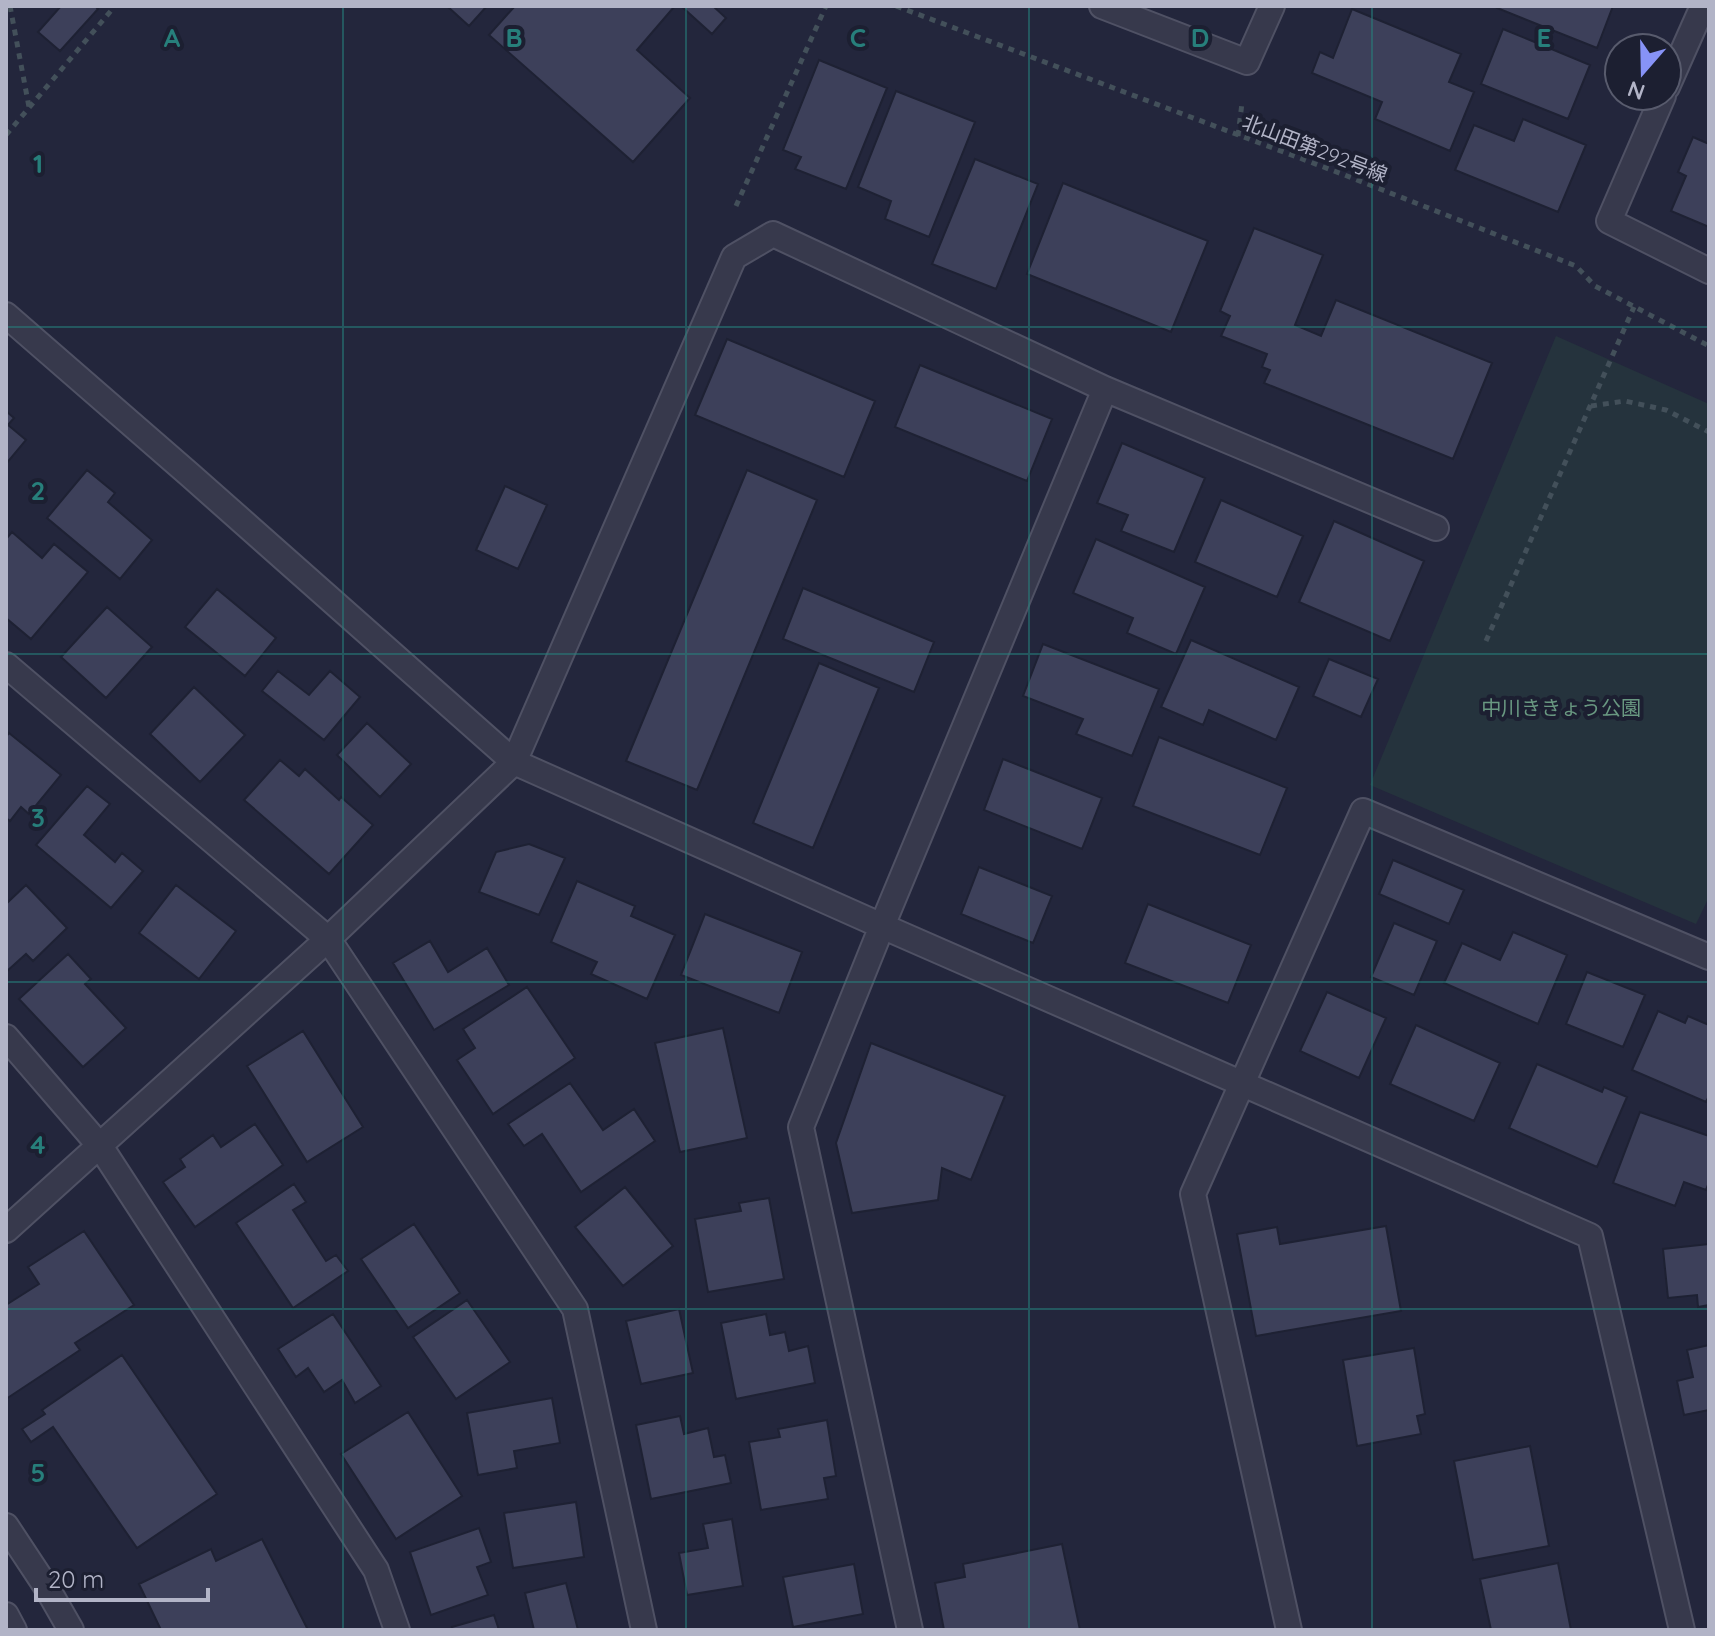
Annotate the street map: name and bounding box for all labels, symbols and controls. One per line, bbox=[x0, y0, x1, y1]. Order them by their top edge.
text: A bbox=[164, 21, 181, 54]
text: B bbox=[505, 21, 523, 54]
text: C bbox=[850, 21, 866, 54]
text: D bbox=[1191, 21, 1209, 54]
text: E bbox=[1537, 21, 1551, 54]
north arrow bbox=[1603, 32, 1683, 112]
text: N bbox=[1624, 75, 1649, 107]
street label: 北山田第292号線 bbox=[1239, 109, 1391, 187]
text: 1 bbox=[33, 147, 43, 180]
text: 2 bbox=[31, 474, 45, 507]
park label: 中川ききょう公園 bbox=[1481, 695, 1641, 720]
text: 3 bbox=[31, 801, 45, 834]
text: 4 bbox=[30, 1128, 46, 1161]
text: 5 bbox=[31, 1456, 45, 1489]
scale bar bbox=[36, 1552, 208, 1602]
text: 20 m bbox=[48, 1564, 104, 1594]

